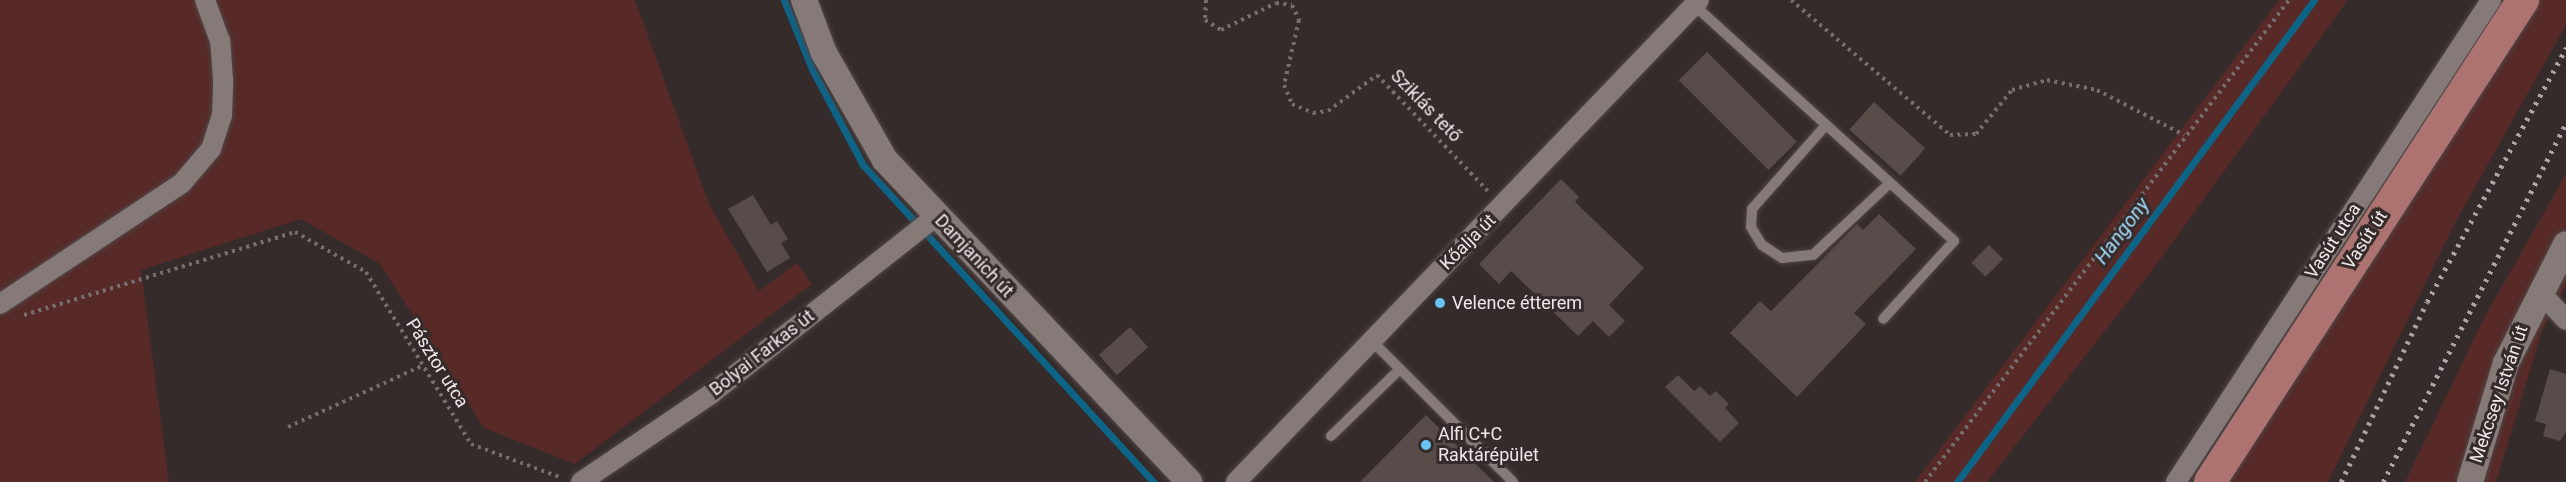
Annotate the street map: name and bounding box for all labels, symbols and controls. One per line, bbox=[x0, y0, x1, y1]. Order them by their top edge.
street label: Sziklás tető bbox=[1386, 65, 1466, 147]
water label: Hangony bbox=[2089, 193, 2155, 269]
street label: Vasút utca bbox=[2301, 199, 2365, 283]
street label: Vasút út bbox=[2338, 206, 2392, 274]
street label: Damjanich út bbox=[930, 210, 1018, 302]
street label: Kőalja út bbox=[1436, 210, 1500, 274]
place label: Velence étterem bbox=[1452, 292, 1582, 314]
marker: Velence étterem bbox=[1433, 296, 1447, 310]
street label: Bolyai Farkas út bbox=[705, 305, 819, 401]
street label: Pásztor utca bbox=[401, 315, 473, 411]
street label: Mekcsey István út bbox=[2465, 322, 2533, 466]
place label: Alfi C+C Raktárépület bbox=[1438, 424, 1539, 466]
marker: Alfi C+C Raktárépület bbox=[1419, 438, 1433, 452]

